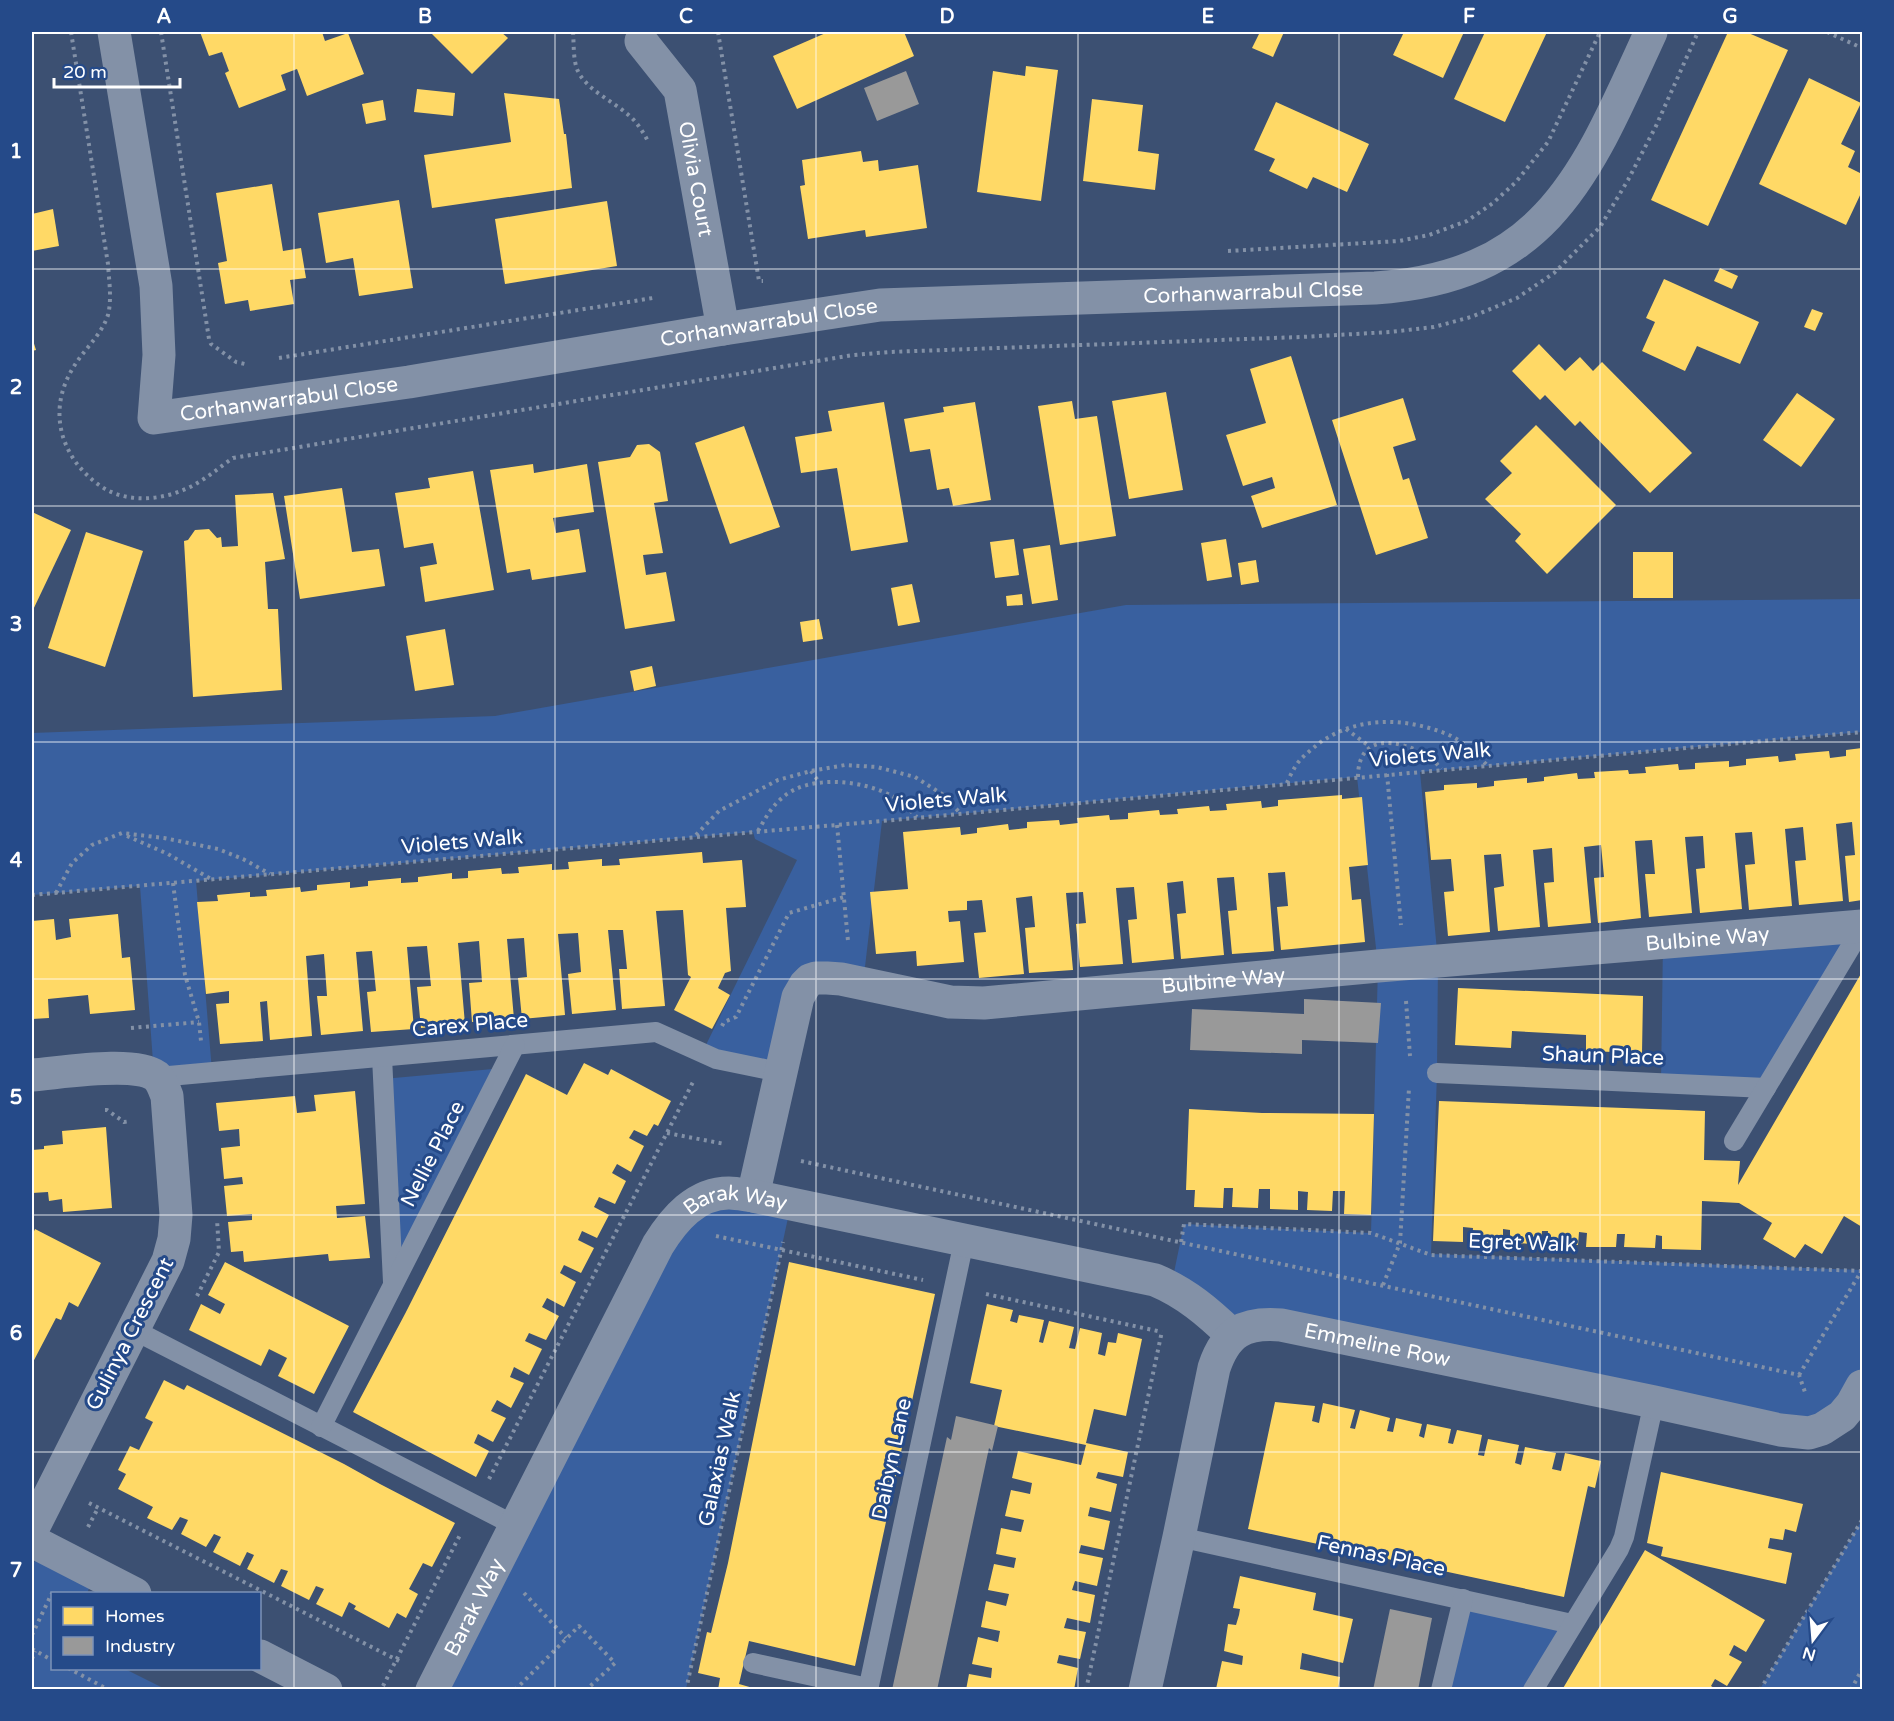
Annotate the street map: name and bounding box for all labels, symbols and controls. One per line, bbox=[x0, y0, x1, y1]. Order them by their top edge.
text: A bbox=[157, 5, 172, 29]
text: B bbox=[418, 5, 432, 29]
text: C bbox=[679, 5, 693, 29]
text: D bbox=[939, 5, 955, 29]
text: E bbox=[1202, 5, 1215, 29]
text: F bbox=[1463, 5, 1475, 29]
text: G bbox=[1722, 5, 1738, 29]
scale bar bbox=[54, 51, 180, 89]
text: 20 m bbox=[63, 61, 107, 83]
street label: Olivia Court bbox=[673, 119, 719, 239]
text: 1 bbox=[10, 140, 22, 164]
street label: Corhanwarrabul Close bbox=[1143, 276, 1364, 308]
street label: Corhanwarrabul Close bbox=[658, 293, 879, 352]
street label: Corhanwarrabul Close bbox=[178, 371, 400, 427]
text: 2 bbox=[10, 376, 22, 400]
text: 3 bbox=[10, 613, 22, 637]
street label: Violets Walk bbox=[1368, 737, 1492, 773]
street label: Violets Walk bbox=[884, 782, 1008, 818]
street label: Violets Walk bbox=[400, 824, 524, 860]
text: 4 bbox=[10, 849, 23, 873]
street label: Bulbine Way bbox=[1644, 921, 1770, 956]
street label: Bulbine Way bbox=[1160, 962, 1286, 999]
street label: Carex Place bbox=[411, 1007, 529, 1043]
street label: Shaun Place bbox=[1541, 1041, 1665, 1071]
text: 5 bbox=[10, 1086, 22, 1110]
street label: Nellie Place bbox=[396, 1097, 470, 1211]
street label: Barak Way bbox=[678, 1180, 790, 1220]
street label: Egret Walk bbox=[1467, 1229, 1577, 1257]
street label: Gulinya Crescent bbox=[81, 1254, 179, 1414]
street label: Emmeline Row bbox=[1302, 1318, 1453, 1372]
text: 6 bbox=[10, 1322, 22, 1346]
street label: Galaxias Walk bbox=[693, 1389, 747, 1529]
street label: Daibyn Lane bbox=[867, 1396, 917, 1522]
street label: Fennas Place bbox=[1314, 1530, 1448, 1582]
street label: Barak Way bbox=[439, 1554, 509, 1660]
text: 7 bbox=[10, 1559, 22, 1583]
legend bbox=[51, 1592, 261, 1670]
text: Homes bbox=[105, 1605, 165, 1627]
north arrow bbox=[1783, 1610, 1843, 1670]
text: Industry bbox=[105, 1635, 176, 1657]
text: N bbox=[1800, 1642, 1818, 1665]

